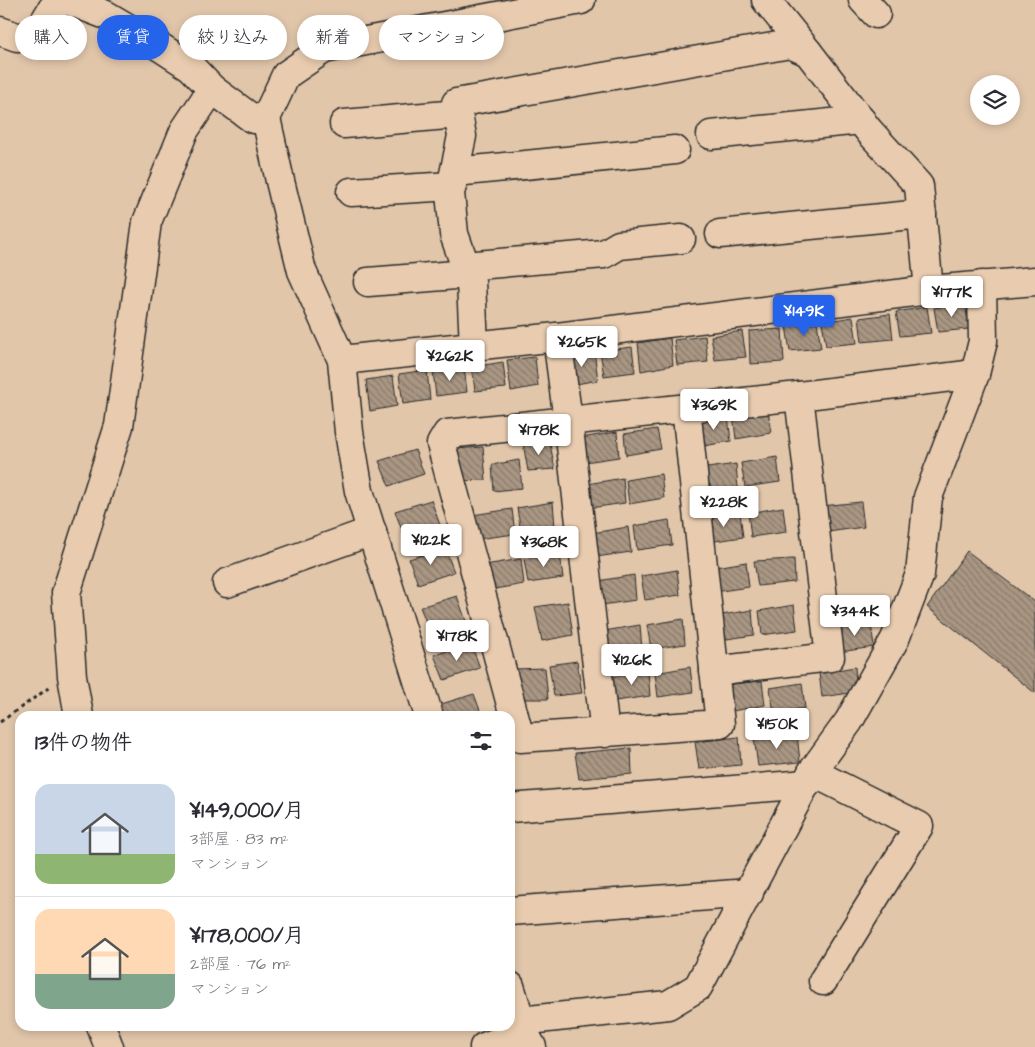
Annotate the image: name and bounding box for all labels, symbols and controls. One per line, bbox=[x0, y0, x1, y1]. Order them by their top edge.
chip: 購入 bbox=[15, 15, 87, 60]
chip: 賃貸 bbox=[97, 15, 169, 60]
chip: 絞り込み bbox=[179, 15, 287, 60]
chip: 新着 bbox=[297, 15, 369, 60]
chip: マンション bbox=[379, 15, 504, 60]
map controls bbox=[970, 75, 1020, 125]
button: layers bbox=[970, 75, 1020, 125]
pin: ¥177K bbox=[917, 276, 987, 318]
text: ¥177K bbox=[932, 281, 972, 303]
pin: ¥149K bbox=[769, 294, 839, 337]
text: ¥149K bbox=[784, 300, 824, 322]
pin: ¥265K bbox=[547, 326, 617, 368]
text: ¥265K bbox=[558, 331, 606, 353]
pin: ¥262K bbox=[415, 340, 485, 382]
text: ¥262K bbox=[427, 345, 473, 367]
pin: ¥369K bbox=[679, 388, 749, 431]
text: ¥369K bbox=[691, 394, 737, 416]
pin: ¥178K bbox=[504, 414, 574, 456]
text: ¥178K bbox=[519, 419, 559, 441]
pin: ¥228K bbox=[689, 486, 759, 528]
text: ¥228K bbox=[701, 491, 747, 513]
pin: ¥122K bbox=[396, 524, 466, 566]
pin: ¥368K bbox=[509, 526, 579, 568]
text: ¥122K bbox=[412, 529, 450, 551]
text: ¥368K bbox=[521, 531, 567, 553]
pin: ¥344K bbox=[820, 594, 890, 637]
text: ¥344K bbox=[831, 600, 879, 622]
pin: ¥178K bbox=[422, 620, 492, 662]
text: ¥178K bbox=[437, 625, 477, 647]
pin: ¥126K bbox=[597, 644, 667, 686]
text: ¥126K bbox=[612, 649, 652, 671]
pin: ¥150K bbox=[742, 708, 812, 750]
text: ¥150K bbox=[756, 713, 798, 735]
icon: filters bbox=[467, 727, 495, 755]
text: 13件の物件 bbox=[35, 728, 132, 757]
text: ¥149,000/月 bbox=[190, 796, 304, 825]
icon: home bbox=[75, 804, 135, 864]
text: 3部屋 · 83 m² bbox=[190, 828, 289, 850]
text: マンション bbox=[190, 853, 269, 875]
text: ¥178,000/月 bbox=[190, 921, 304, 950]
icon: home bbox=[75, 929, 135, 989]
text: 2部屋 · 76 m² bbox=[190, 953, 291, 975]
text: マンション bbox=[190, 978, 269, 1000]

